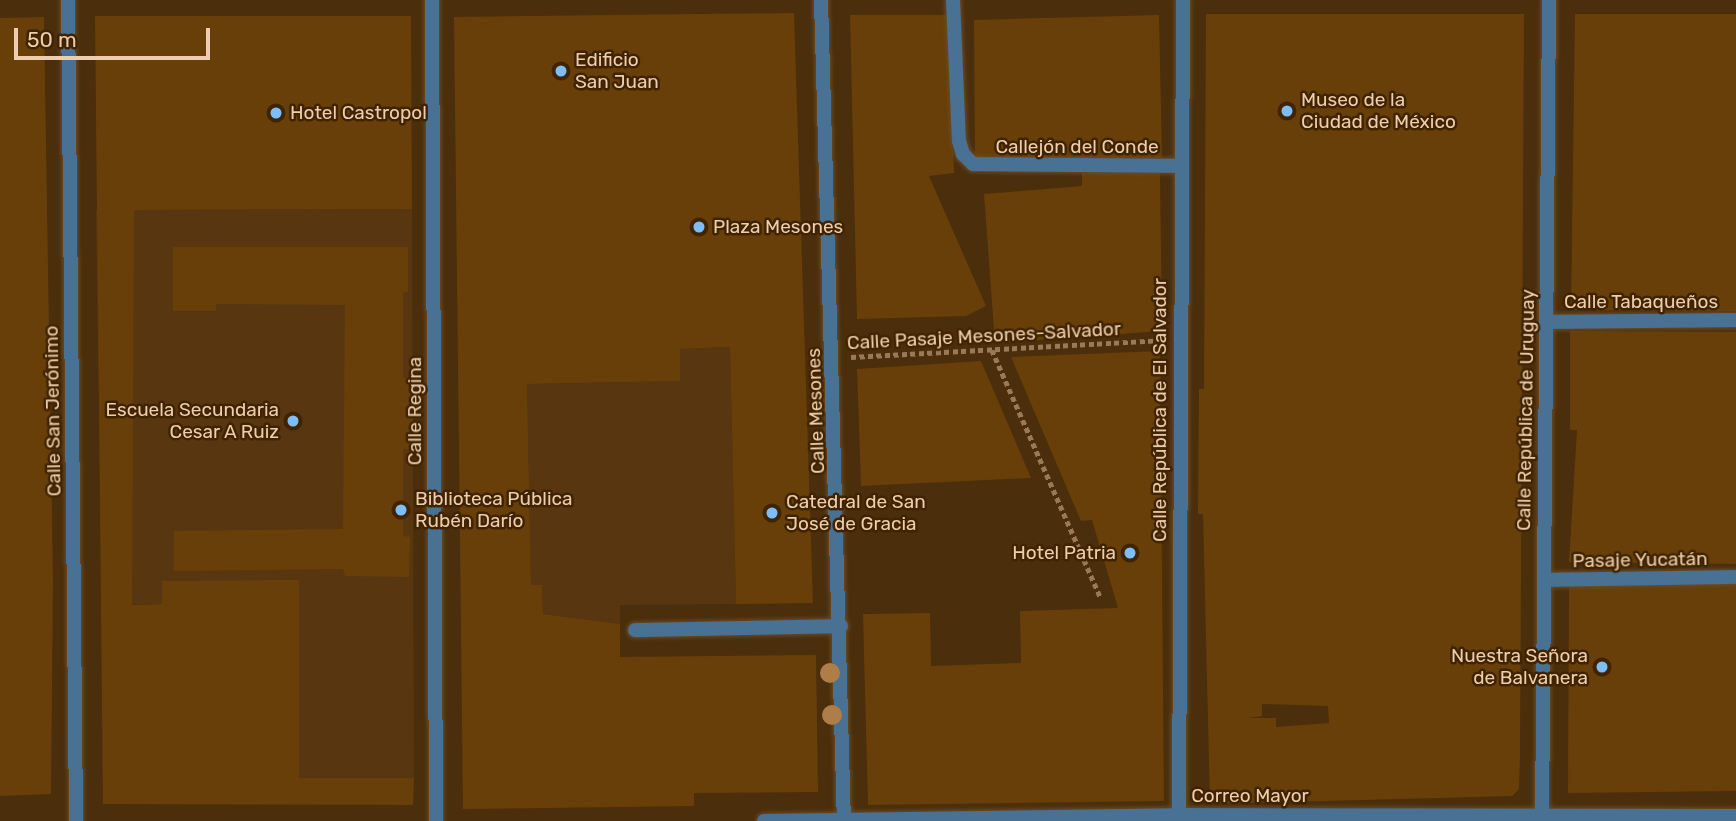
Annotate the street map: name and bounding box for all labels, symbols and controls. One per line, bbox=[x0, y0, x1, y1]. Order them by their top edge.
scale bar bbox=[18, 14, 214, 58]
text: 50 m bbox=[27, 27, 77, 52]
place label: Edificio San Juan bbox=[575, 49, 659, 93]
marker: Edificio San Juan bbox=[553, 63, 569, 79]
place label: Museo de la Ciudad de México bbox=[1301, 89, 1456, 133]
place label: Hotel Castropol bbox=[290, 102, 427, 124]
marker: Museo de la Ciudad de México bbox=[1279, 103, 1295, 119]
marker: Hotel Castropol bbox=[268, 105, 284, 121]
street label: Callejón del Conde bbox=[995, 136, 1159, 158]
place label: Plaza Mesones bbox=[713, 216, 843, 238]
marker: Plaza Mesones bbox=[691, 219, 707, 235]
street label: Calle República de El Salvador bbox=[1149, 278, 1171, 542]
street label: Calle República de Uruguay bbox=[1512, 289, 1540, 531]
street label: Calle Tabaqueños bbox=[1564, 291, 1718, 313]
street label: Calle Pasaje Mesones-Salvador bbox=[846, 317, 1122, 355]
street label: Calle San Jerónimo bbox=[40, 325, 66, 497]
street label: Calle Mesones bbox=[802, 348, 830, 474]
street label: Calle Regina bbox=[404, 357, 426, 465]
place label: Escuela Secundaria Cesar A Ruiz bbox=[105, 399, 279, 443]
marker: Escuela Secundaria Cesar A Ruiz bbox=[285, 413, 301, 429]
place label: Biblioteca Pública Rubén Darío bbox=[415, 488, 572, 532]
place label: Catedral de San José de Gracia bbox=[786, 491, 926, 535]
marker: Biblioteca Pública Rubén Darío bbox=[393, 502, 409, 518]
marker: Catedral de San José de Gracia bbox=[764, 505, 780, 521]
place label: Hotel Patria bbox=[1012, 542, 1116, 564]
marker: Hotel Patria bbox=[1122, 545, 1138, 561]
street label: Pasaje Yucatán bbox=[1572, 547, 1708, 573]
place label: Nuestra Señora de Balvanera bbox=[1451, 645, 1588, 689]
marker: Nuestra Señora de Balvanera bbox=[1594, 659, 1610, 675]
street label: Correo Mayor bbox=[1191, 785, 1309, 807]

